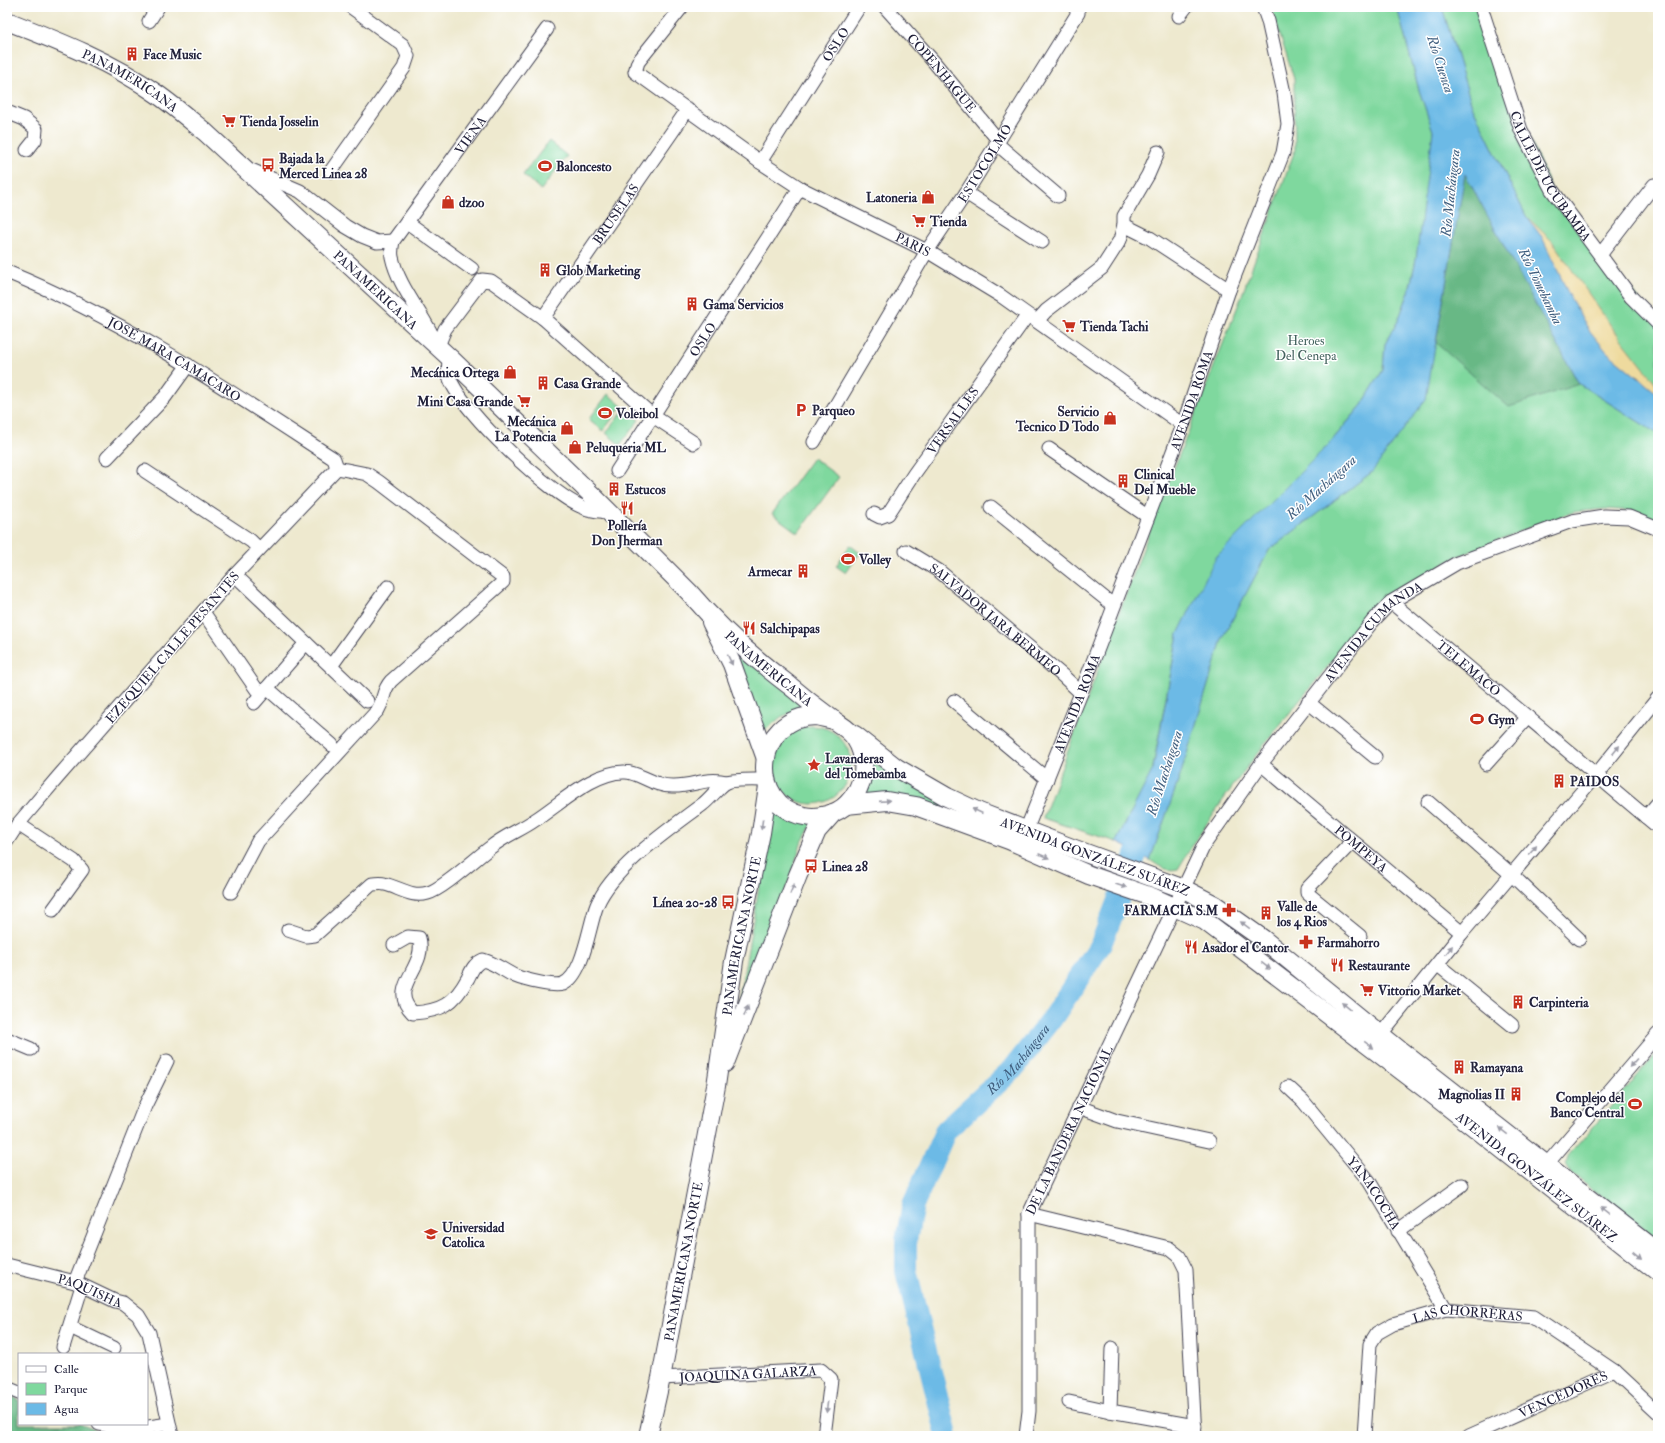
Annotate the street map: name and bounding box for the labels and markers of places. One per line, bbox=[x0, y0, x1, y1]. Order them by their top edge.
building icon: Face Music bbox=[124, 46, 140, 62]
place label: Face Music bbox=[143, 47, 203, 63]
supermarket icon: Tienda Josselin bbox=[221, 113, 237, 129]
place label: Tienda Josselin bbox=[239, 114, 319, 131]
place label: Bajada la Merced Linea 28 bbox=[278, 151, 367, 182]
bus stop icon: Bajada la Merced Linea 28 bbox=[260, 157, 276, 173]
sports icon: Baloncesto bbox=[537, 158, 553, 174]
place label: Baloncesto bbox=[556, 159, 612, 175]
shop icon: Latoneria bbox=[920, 189, 936, 205]
place label: Latoneria bbox=[866, 190, 918, 206]
shop icon: dzoo bbox=[440, 194, 456, 210]
place label: dzoo bbox=[459, 195, 485, 211]
supermarket icon: Tienda bbox=[911, 213, 927, 229]
place label: Tienda bbox=[929, 214, 967, 230]
building icon: Glob Marketing bbox=[537, 262, 553, 278]
place label: Glob Marketing bbox=[556, 263, 641, 280]
building icon: Gama Servicios bbox=[684, 296, 700, 312]
place label: Gama Servicios bbox=[703, 297, 784, 313]
supermarket icon: Tienda Tachi bbox=[1061, 318, 1077, 334]
place label: Tienda Tachi bbox=[1079, 319, 1149, 335]
shop icon: Mecánica Ortega bbox=[502, 364, 518, 380]
place label: Mecánica Ortega bbox=[409, 365, 500, 382]
building icon: Casa Grande bbox=[535, 375, 551, 391]
place label: Casa Grande bbox=[554, 376, 622, 392]
supermarket icon: Mini Casa Grande bbox=[516, 393, 532, 409]
place label: Mini Casa Grande bbox=[416, 394, 514, 410]
parking icon: Parqueo bbox=[793, 402, 809, 418]
place label: Parqueo bbox=[812, 403, 855, 420]
place label: Servicio Tecnico D Todo bbox=[1015, 404, 1100, 435]
sports icon: Voleibol bbox=[597, 405, 613, 421]
place label: Voleibol bbox=[615, 406, 659, 422]
shop icon: Servicio Tecnico D Todo bbox=[1102, 410, 1118, 426]
place label: Mecánica La Potencia bbox=[495, 414, 557, 445]
shop icon: Mecánica La Potencia bbox=[559, 420, 575, 436]
shop icon: Peluqueria ML bbox=[567, 439, 583, 455]
place label: Peluqueria ML bbox=[586, 440, 667, 457]
place label: Clinical Del Mueble bbox=[1134, 467, 1196, 498]
building icon: Clinical Del Mueble bbox=[1115, 473, 1131, 489]
building icon: Estucos bbox=[606, 481, 622, 497]
place label: Estucos bbox=[625, 482, 666, 498]
restaurant icon: Pollería Don Jherman bbox=[619, 500, 635, 516]
place label: Pollería Don Jherman bbox=[592, 518, 663, 550]
sports icon: Volley bbox=[840, 551, 856, 567]
place label: Volley bbox=[858, 552, 892, 569]
building icon: Armecar bbox=[795, 563, 811, 579]
place label: Armecar bbox=[747, 564, 793, 580]
restaurant icon: Salchipapas bbox=[741, 620, 757, 636]
place label: Salchipapas bbox=[760, 621, 820, 638]
sports icon: Gym bbox=[1469, 711, 1485, 727]
place label: Gym bbox=[1488, 712, 1516, 729]
place label: Lavanderas del Tomebamba bbox=[825, 751, 907, 782]
place icon: Lavanderas del Tomebamba bbox=[806, 757, 822, 773]
building icon: PAIDOS bbox=[1551, 773, 1567, 789]
place label: PAIDOS bbox=[1570, 774, 1619, 790]
bus stop icon: Linea 28 bbox=[803, 858, 819, 874]
place label: Linea 28 bbox=[822, 859, 868, 875]
bus stop icon: Línea 20-28 bbox=[720, 894, 736, 910]
place label: Línea 20-28 bbox=[652, 895, 717, 911]
place label: Valle de los 4 Rios bbox=[1276, 899, 1327, 930]
pharmacy icon: FARMACIA S.M bbox=[1221, 902, 1237, 918]
place label: FARMACIA S.M bbox=[1124, 903, 1218, 919]
building icon: Valle de los 4 Rios bbox=[1258, 905, 1274, 921]
pharmacy icon: Farmahorro bbox=[1298, 934, 1314, 950]
place label: Farmahorro bbox=[1317, 935, 1380, 951]
restaurant icon: Asador el Cantor bbox=[1183, 939, 1199, 955]
place label: Asador el Cantor bbox=[1201, 940, 1290, 956]
restaurant icon: Restaurante bbox=[1329, 957, 1345, 973]
place label: Restaurante bbox=[1348, 958, 1410, 974]
supermarket icon: Vittorio Market bbox=[1359, 982, 1375, 998]
place label: Vittorio Market bbox=[1377, 983, 1461, 999]
building icon: Carpinteria bbox=[1510, 994, 1526, 1010]
place label: Carpinteria bbox=[1529, 995, 1589, 1012]
building icon: Ramayana bbox=[1451, 1059, 1467, 1075]
place label: Ramayana bbox=[1470, 1060, 1524, 1077]
building icon: Magnolias II bbox=[1508, 1086, 1524, 1102]
place label: Magnolias II bbox=[1437, 1087, 1506, 1104]
place label: Complejo del Banco Central bbox=[1550, 1090, 1625, 1121]
sports icon: Complejo del Banco Central bbox=[1627, 1096, 1643, 1112]
place label: Universidad Catolica bbox=[442, 1220, 505, 1251]
school or university icon: Universidad Catolica bbox=[423, 1226, 439, 1242]

